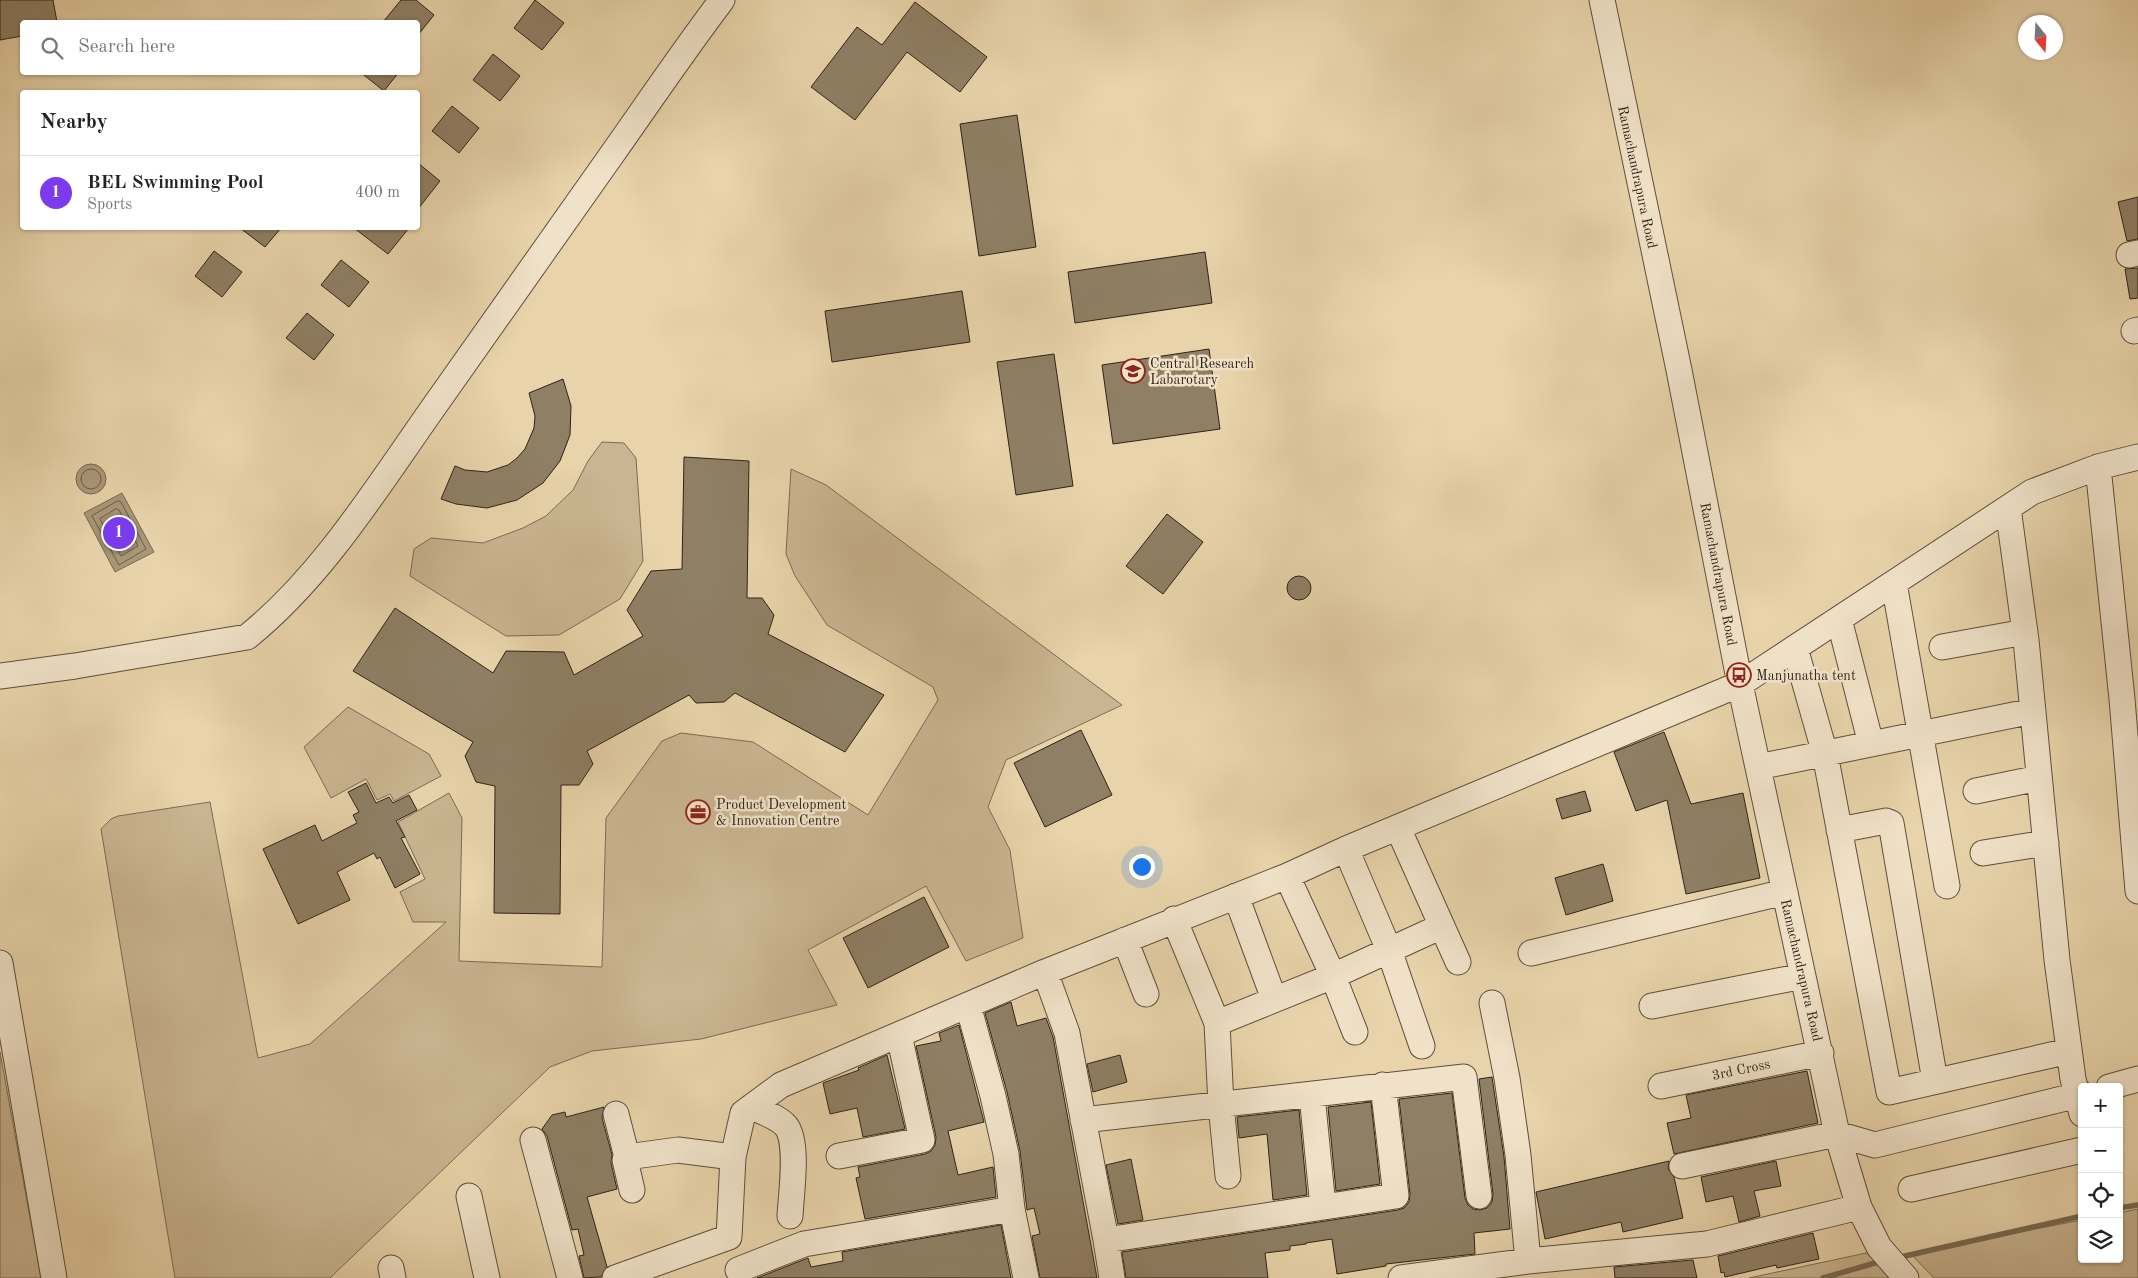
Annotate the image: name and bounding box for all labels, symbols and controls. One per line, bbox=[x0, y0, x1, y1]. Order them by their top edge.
north arrow bbox=[2018, 15, 2063, 60]
search box bbox=[20, 20, 420, 75]
icon: search bbox=[38, 34, 66, 62]
text: Search here bbox=[78, 38, 175, 57]
street label: Ramachandrapura Road bbox=[1615, 105, 1659, 250]
text: Nearby bbox=[40, 112, 108, 133]
text: BEL Swimming Pool bbox=[87, 174, 264, 193]
text: 1 bbox=[51, 185, 61, 201]
text: 400 m bbox=[355, 185, 400, 201]
text: Sports bbox=[87, 197, 132, 213]
place label: Central Research Labarotary bbox=[1150, 357, 1254, 387]
school or university icon: Central Research Labarotary bbox=[1120, 358, 1146, 384]
street label: Ramachandrapura Road bbox=[1697, 501, 1739, 647]
pin: 1 bbox=[103, 514, 135, 552]
bus stop icon: Manjunatha tent bbox=[1726, 662, 1752, 688]
place label: Manjunatha tent bbox=[1756, 669, 1856, 683]
place label: Product Development & Innovation Centre bbox=[716, 798, 847, 828]
office icon: Product Development & Innovation Centre bbox=[685, 799, 711, 825]
your location bbox=[1129, 854, 1155, 880]
street label: Ramachandrapura Road bbox=[1778, 898, 1824, 1043]
street label: 3rd Cross bbox=[1711, 1057, 1772, 1083]
map controls bbox=[2078, 1083, 2123, 1263]
button: + bbox=[2078, 1083, 2123, 1128]
button: − bbox=[2078, 1128, 2123, 1173]
button: locate bbox=[2078, 1173, 2123, 1218]
button: layers bbox=[2078, 1218, 2123, 1263]

